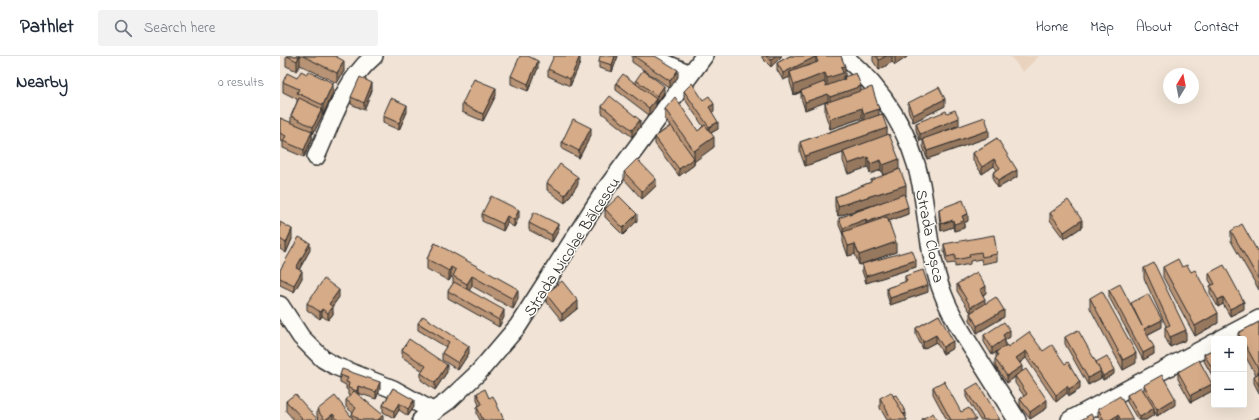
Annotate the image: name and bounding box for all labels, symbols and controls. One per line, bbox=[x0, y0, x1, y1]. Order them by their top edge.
search box bbox=[98, 10, 378, 46]
text: Pathlet bbox=[20, 14, 74, 41]
icon: search bbox=[112, 17, 134, 39]
text: Search here bbox=[144, 17, 215, 39]
text: Home bbox=[1036, 17, 1068, 38]
text: Map bbox=[1090, 17, 1114, 38]
text: About bbox=[1136, 17, 1172, 38]
text: Contact bbox=[1194, 17, 1239, 38]
north arrow bbox=[1163, 68, 1199, 104]
text: Nearby bbox=[16, 70, 68, 95]
text: 0 results bbox=[218, 73, 264, 92]
street label: Strada Nicolae Bălcescu bbox=[518, 173, 627, 322]
street label: Strada Cloșca bbox=[908, 188, 950, 285]
map controls bbox=[1211, 336, 1247, 408]
button: + bbox=[1211, 336, 1247, 372]
button: − bbox=[1211, 372, 1247, 408]

